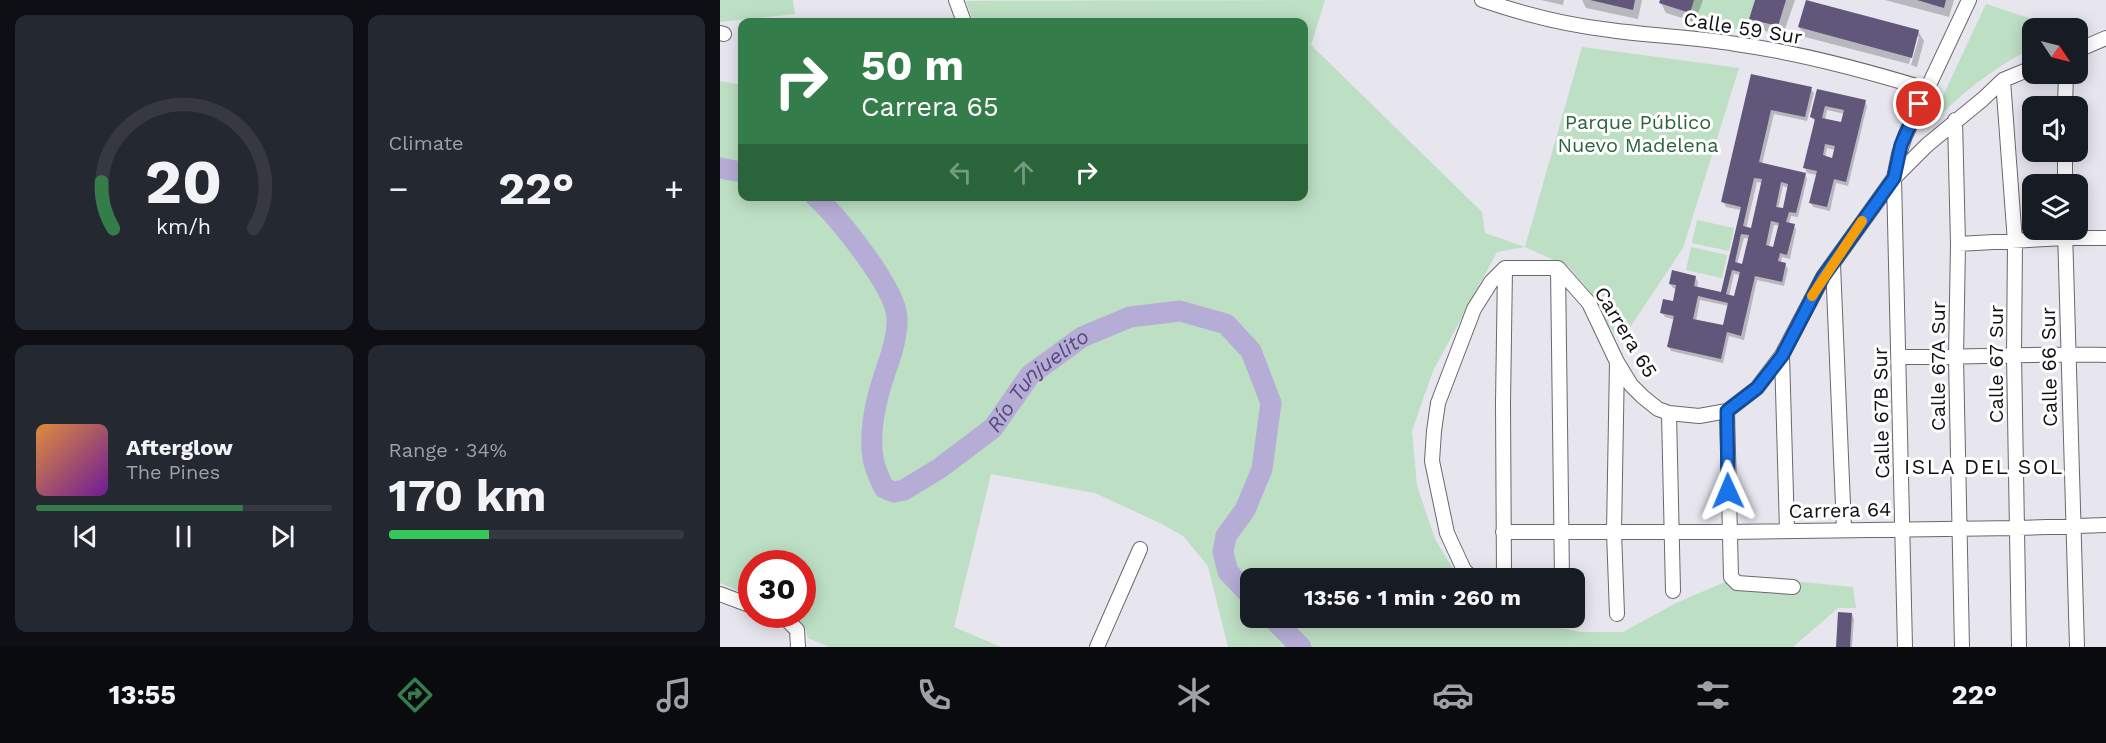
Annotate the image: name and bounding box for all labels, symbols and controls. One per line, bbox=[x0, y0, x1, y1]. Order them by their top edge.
street label: Calle 59 Sur bbox=[1682, 7, 1804, 49]
north arrow bbox=[2022, 18, 2088, 84]
map controls bbox=[2022, 18, 2088, 240]
text: 50 m bbox=[861, 41, 964, 90]
icon: right bbox=[762, 42, 840, 120]
pin bbox=[1893, 78, 1944, 129]
icon: arrive bbox=[1902, 87, 1935, 120]
text: Carrera 65 bbox=[861, 91, 999, 123]
button: sound bbox=[2022, 96, 2088, 162]
park label: Parque Público Nuevo Madelena bbox=[1557, 110, 1719, 157]
text: Climate bbox=[389, 131, 464, 155]
text: 20 bbox=[145, 145, 222, 218]
icon: left bbox=[944, 156, 977, 189]
icon: ahead bbox=[1007, 156, 1040, 189]
icon: right bbox=[1070, 156, 1103, 189]
text: 22° bbox=[498, 162, 574, 215]
text: − bbox=[389, 169, 408, 208]
text: + bbox=[664, 169, 684, 208]
button: layers bbox=[2022, 174, 2088, 240]
text: km/h bbox=[156, 215, 211, 240]
street label: Carrera 65 bbox=[1589, 282, 1663, 382]
street label: Calle 67A Sur bbox=[1926, 301, 1950, 431]
street label: Calle 67 Sur bbox=[1984, 305, 2008, 423]
street label: Calle 66 Sur bbox=[2036, 307, 2062, 427]
water label: Río Tunjuelito bbox=[981, 323, 1094, 437]
street label: Calle 67B Sur bbox=[1868, 347, 1894, 479]
text: Afterglow bbox=[126, 435, 233, 460]
text: Range · 34% bbox=[389, 438, 507, 462]
district label: ISLA DEL SOL bbox=[1904, 454, 2064, 479]
position arrow bbox=[1696, 459, 1760, 523]
text: The Pines bbox=[126, 460, 220, 484]
text: 170 km bbox=[389, 469, 546, 522]
street label: Carrera 64 bbox=[1789, 497, 1891, 523]
icon: previous bbox=[69, 520, 102, 553]
icon: pause bbox=[167, 520, 200, 553]
icon: next bbox=[266, 520, 299, 553]
speed limit sign: 30 bbox=[738, 550, 816, 628]
text: 13:56 · 1 min · 260 m bbox=[1304, 585, 1521, 610]
icon: directions bbox=[394, 674, 436, 716]
icon: music bbox=[653, 674, 695, 716]
icon: phone bbox=[913, 674, 955, 716]
icon: climate bbox=[1173, 674, 1215, 716]
icon: car bbox=[1432, 674, 1474, 716]
icon: filters bbox=[1692, 674, 1734, 716]
text: 13:55 bbox=[109, 679, 176, 711]
text: 22° bbox=[1952, 679, 1997, 711]

